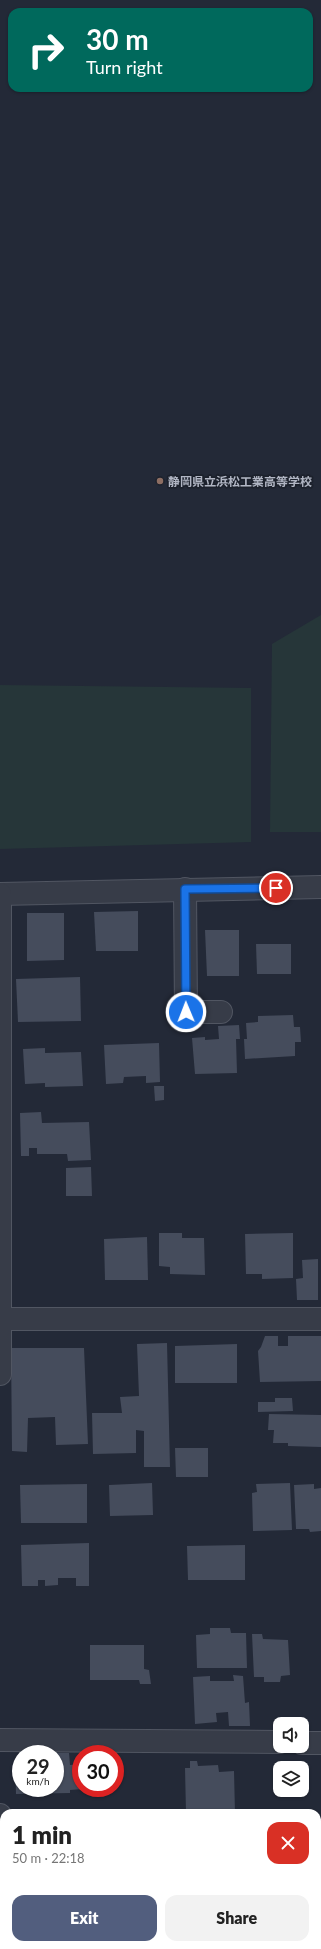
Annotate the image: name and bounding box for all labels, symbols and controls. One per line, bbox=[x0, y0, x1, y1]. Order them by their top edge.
text: 30 m bbox=[86, 22, 149, 56]
icon: right bbox=[20, 24, 72, 76]
text: Turn right bbox=[86, 56, 163, 78]
place label: 静岡県立浜松工業高等学校 bbox=[168, 474, 312, 489]
marker: 静岡県立浜松工業高等学校 bbox=[155, 476, 165, 486]
pin bbox=[259, 871, 293, 905]
icon: arrive bbox=[265, 877, 287, 899]
position arrow bbox=[165, 991, 207, 1033]
map controls bbox=[273, 1717, 309, 1797]
button: sound bbox=[273, 1717, 309, 1753]
speed limit sign: 30 bbox=[72, 1745, 124, 1797]
text: 29 bbox=[26, 1754, 50, 1778]
button: layers bbox=[273, 1761, 309, 1797]
text: km/h bbox=[26, 1775, 50, 1787]
text: 1 min bbox=[12, 1820, 72, 1849]
button: close bbox=[267, 1822, 309, 1864]
text: 50 m · 22:18 bbox=[12, 1850, 85, 1866]
button: Exit bbox=[12, 1895, 157, 1941]
button: Share bbox=[165, 1895, 309, 1941]

